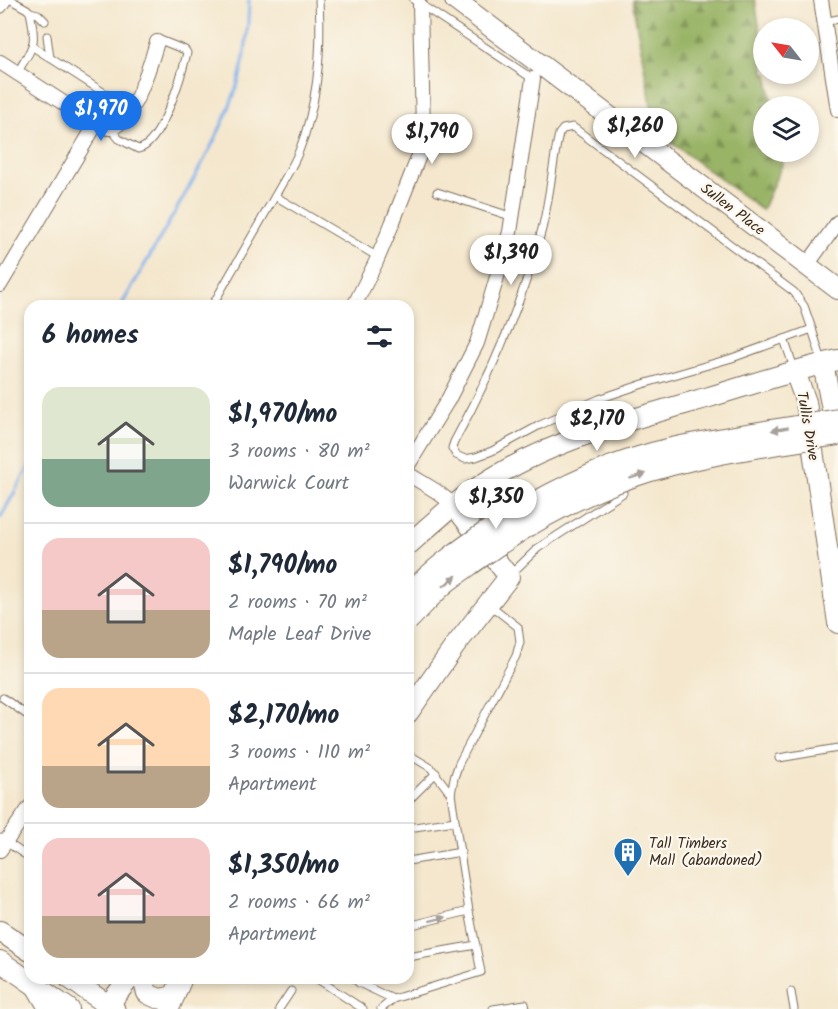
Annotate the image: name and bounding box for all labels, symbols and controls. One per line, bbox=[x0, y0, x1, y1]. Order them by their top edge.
north arrow bbox=[753, 18, 819, 84]
map controls bbox=[753, 18, 819, 162]
pin: $1,970 bbox=[52, 91, 150, 142]
text: $1,970 bbox=[75, 94, 127, 126]
button: layers bbox=[753, 96, 819, 162]
pin: $1,260 bbox=[586, 108, 684, 159]
text: $1,260 bbox=[607, 111, 663, 143]
pin: $1,790 bbox=[383, 114, 481, 165]
text: $1,790 bbox=[406, 117, 458, 149]
street label: Sullen Place bbox=[695, 177, 770, 242]
pin: $1,390 bbox=[462, 235, 560, 286]
text: $1,390 bbox=[484, 238, 538, 270]
text: 6 homes bbox=[42, 315, 139, 357]
icon: filters bbox=[363, 320, 396, 353]
street label: Tullis Drive bbox=[789, 390, 825, 463]
text: $1,970/mo bbox=[228, 394, 337, 436]
pin: $2,170 bbox=[548, 401, 646, 452]
text: $2,170 bbox=[570, 404, 624, 436]
icon: home bbox=[90, 411, 162, 483]
one-way arrow bbox=[771, 425, 790, 434]
text: 3 rooms · 80 m² bbox=[228, 436, 370, 468]
text: Warwick Court bbox=[228, 468, 349, 500]
one-way arrow bbox=[629, 471, 647, 480]
pin: $1,350 bbox=[447, 479, 545, 530]
text: $1,350 bbox=[469, 482, 523, 514]
text: $1,790/mo bbox=[228, 545, 337, 587]
icon: home bbox=[90, 562, 162, 634]
one-way arrow bbox=[442, 574, 458, 587]
text: 2 rooms · 70 m² bbox=[228, 587, 367, 619]
text: Maple Leaf Drive bbox=[228, 619, 371, 651]
text: $2,170/mo bbox=[228, 695, 339, 737]
icon: home bbox=[90, 712, 162, 784]
text: 3 rooms · 110 m² bbox=[228, 737, 370, 769]
text: Apartment bbox=[228, 769, 317, 801]
place label: Tall Timbers Mall (abandoned) bbox=[649, 832, 763, 873]
building icon: Tall Timbers Mall (abandoned) bbox=[612, 836, 644, 878]
text: $1,350/mo bbox=[228, 845, 339, 887]
icon: home bbox=[90, 862, 162, 934]
text: 2 rooms · 66 m² bbox=[228, 887, 370, 919]
one-way arrow bbox=[429, 913, 448, 923]
text: Apartment bbox=[228, 919, 317, 951]

